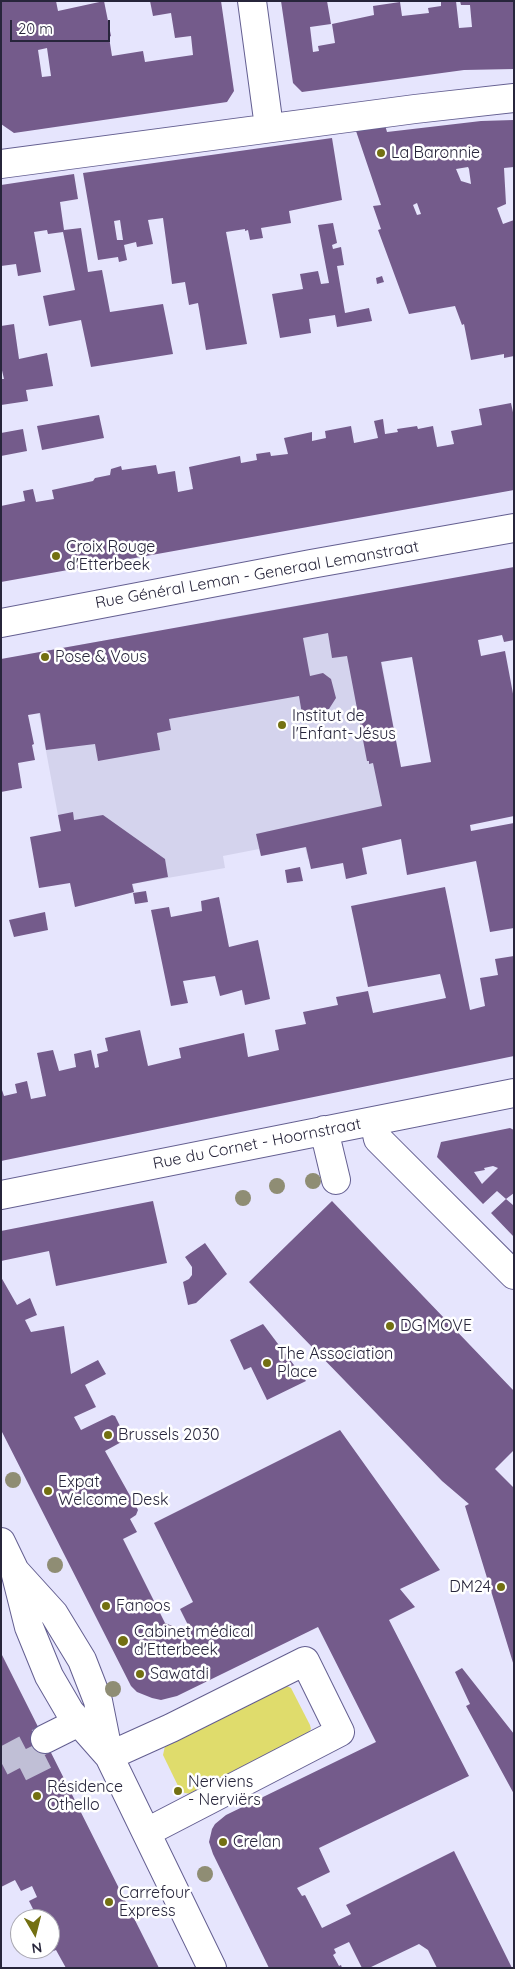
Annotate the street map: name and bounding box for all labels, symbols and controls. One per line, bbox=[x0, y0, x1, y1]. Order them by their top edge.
scale bar bbox=[12, 10, 112, 42]
text: 20 m bbox=[18, 19, 53, 38]
place label: La Baronnie bbox=[391, 143, 480, 163]
marker: La Baronnie bbox=[375, 147, 387, 159]
place label: Croix Rouge d'Etterbeek bbox=[66, 537, 155, 575]
street label: Rue Général Leman - Generaal Lemanstraat bbox=[94, 537, 420, 613]
marker: Croix Rouge d'Etterbeek bbox=[50, 550, 62, 562]
place label: Pose & Vous bbox=[55, 647, 147, 667]
marker: Pose & Vous bbox=[39, 651, 51, 663]
place label: Institut de l'Enfant-Jésus bbox=[292, 706, 396, 744]
marker: Institut de l'Enfant-Jésus bbox=[276, 719, 288, 731]
street label: Rue du Cornet - Hoornstraat bbox=[151, 1114, 363, 1174]
place label: DG MOVE bbox=[400, 1316, 472, 1336]
marker: DG MOVE bbox=[384, 1320, 396, 1332]
place label: The Association Place bbox=[277, 1344, 393, 1382]
marker: The Association Place bbox=[261, 1357, 273, 1369]
place label: Brussels 2030 bbox=[118, 1425, 220, 1445]
marker: Brussels 2030 bbox=[102, 1429, 114, 1441]
place label: Expat Welcome Desk bbox=[58, 1472, 168, 1510]
marker: Expat Welcome Desk bbox=[42, 1485, 54, 1497]
place label: DM24 bbox=[449, 1577, 491, 1597]
marker: DM24 bbox=[495, 1581, 507, 1593]
place label: Fanoos bbox=[116, 1596, 171, 1616]
marker: Fanoos bbox=[100, 1600, 112, 1612]
place label: Cabinet médical d'Etterbeek bbox=[134, 1622, 254, 1660]
marker: Cabinet médical d'Etterbeek bbox=[116, 1634, 130, 1648]
place label: Sawatdi bbox=[150, 1664, 209, 1684]
marker: Sawatdi bbox=[134, 1668, 146, 1680]
place label: Nerviens - Nerviërs bbox=[188, 1772, 261, 1810]
place label: Résidence Othello bbox=[47, 1777, 123, 1815]
marker: Nerviens - Nerviërs bbox=[172, 1785, 184, 1797]
marker: Résidence Othello bbox=[31, 1790, 43, 1802]
place label: Crelan bbox=[233, 1832, 281, 1852]
marker: Crelan bbox=[217, 1836, 229, 1848]
place label: Carrefour Express bbox=[119, 1883, 190, 1921]
marker: Carrefour Express bbox=[103, 1896, 115, 1908]
north arrow bbox=[10, 1909, 60, 1959]
text: N bbox=[31, 1938, 43, 1957]

